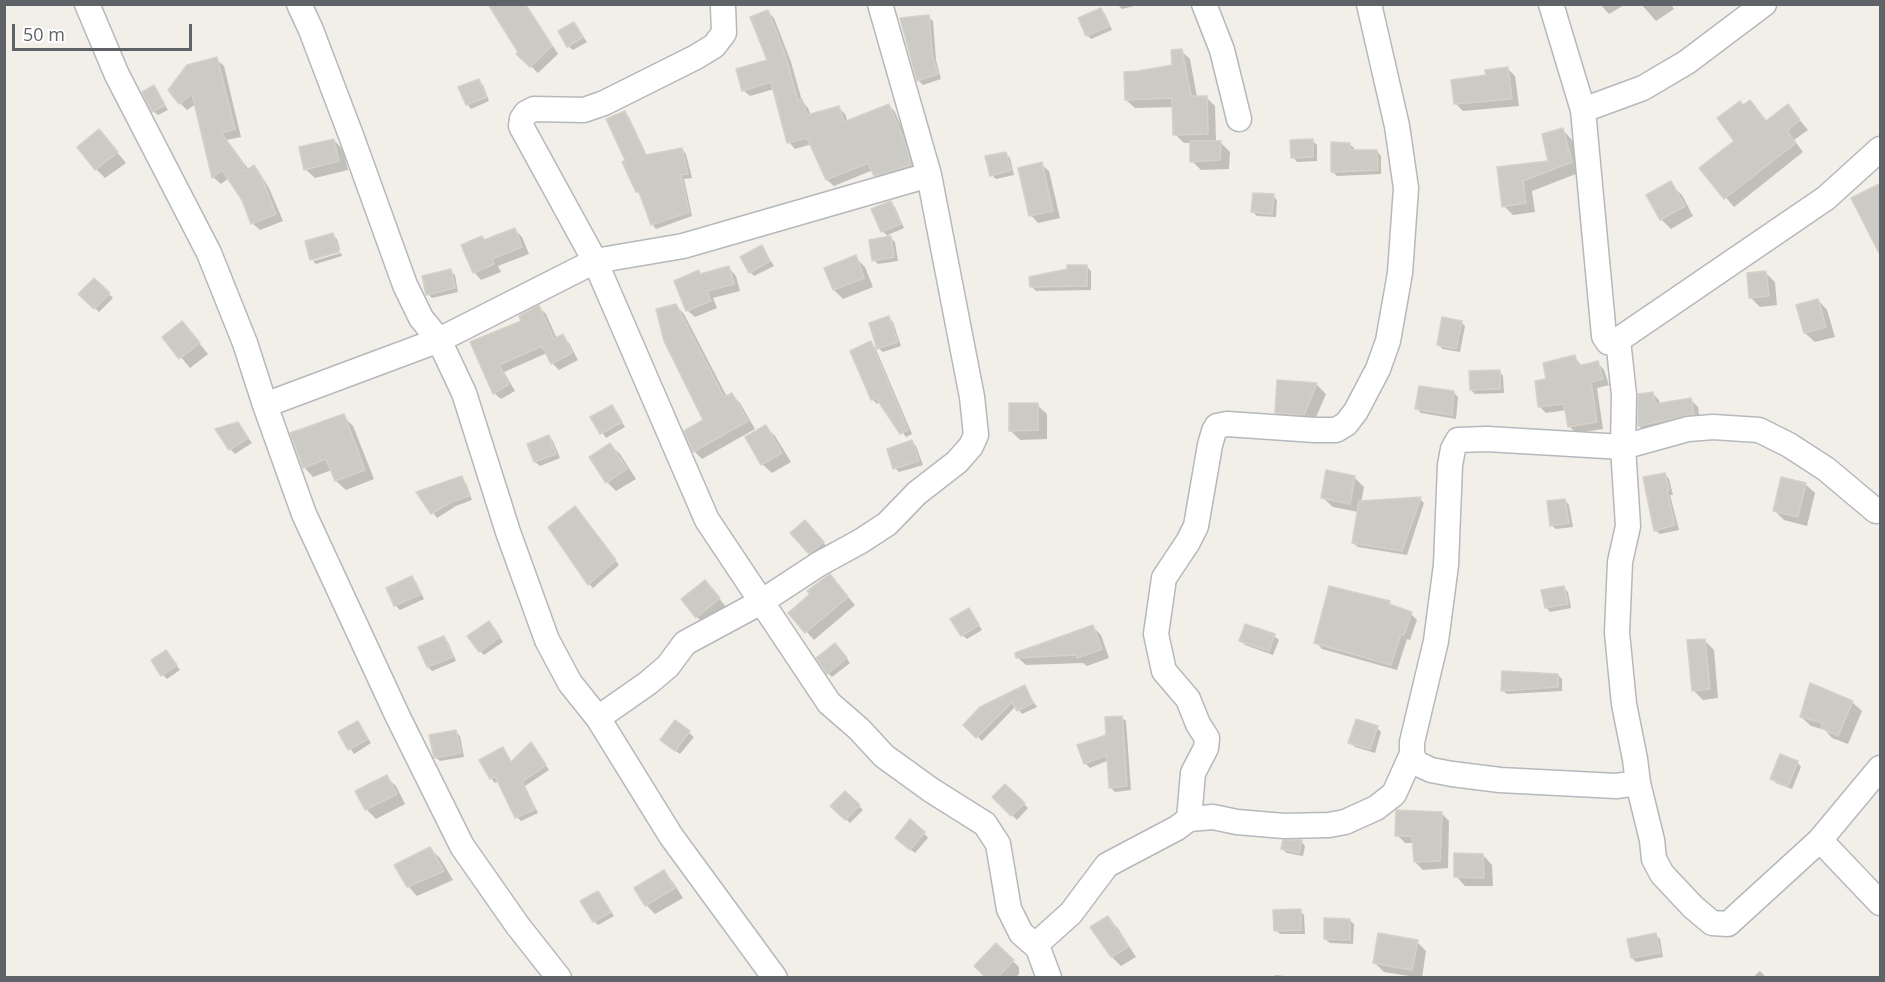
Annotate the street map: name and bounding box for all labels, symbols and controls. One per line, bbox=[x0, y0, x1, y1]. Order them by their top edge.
scale bar bbox=[15, 12, 195, 50]
text: 50 m bbox=[23, 22, 65, 46]

